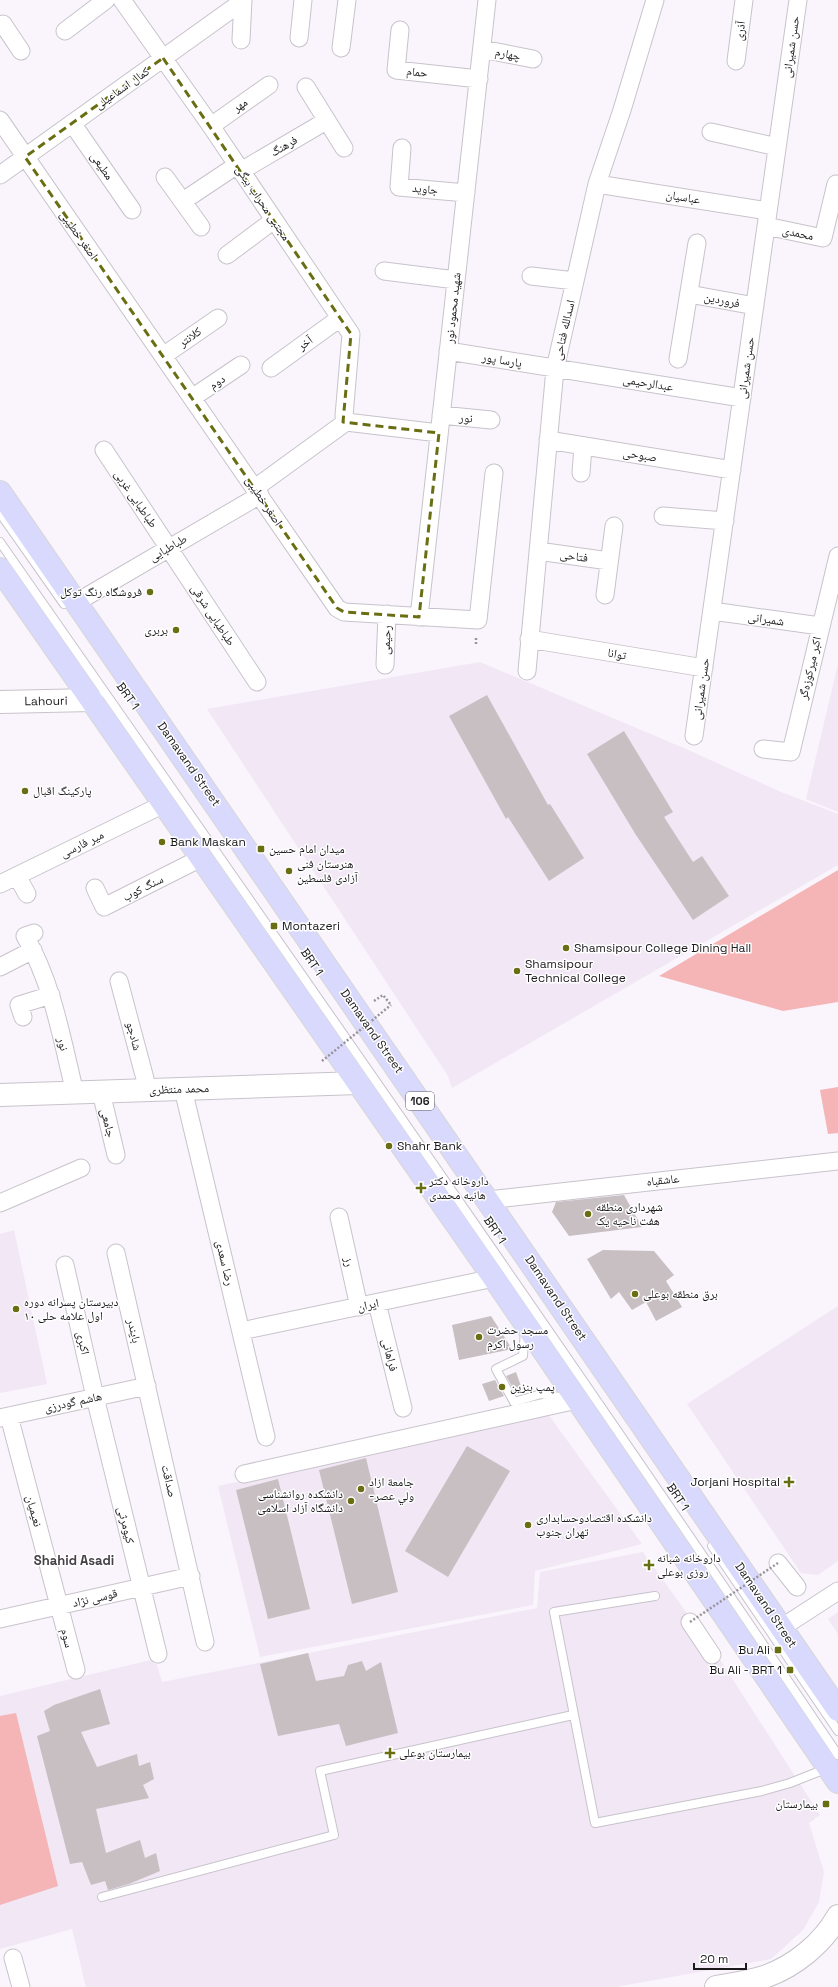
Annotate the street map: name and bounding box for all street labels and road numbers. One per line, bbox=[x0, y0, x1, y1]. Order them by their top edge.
street label: حسن شمیرانی bbox=[779, 15, 803, 79]
street label: آذری bbox=[731, 19, 749, 42]
street label: چهارم bbox=[494, 43, 523, 65]
street label: کمال اسماعیلی bbox=[91, 63, 153, 113]
street label: حمام bbox=[405, 63, 429, 81]
street label: مهر bbox=[228, 94, 251, 116]
street label: فرهنگ bbox=[268, 132, 300, 160]
street label: مطیعی bbox=[87, 149, 117, 183]
street label: مجتبی محراب بیگی bbox=[232, 162, 294, 244]
street label: جاوید bbox=[411, 180, 439, 198]
street label: عباسیان bbox=[665, 186, 701, 208]
street label: اصغر خطیبی bbox=[56, 207, 102, 263]
street label: محمدی bbox=[781, 222, 815, 244]
street label: شهید محمود نور bbox=[441, 272, 465, 345]
street label: فروردین bbox=[703, 289, 741, 311]
street label: اسدالله فتاحی bbox=[549, 298, 579, 362]
street label: کلانتر bbox=[174, 323, 205, 351]
street label: آخر bbox=[293, 331, 317, 355]
street label: حسن شمیرانی bbox=[734, 336, 758, 400]
street label: پارسا پور bbox=[480, 349, 524, 371]
street label: دوم bbox=[206, 371, 228, 393]
street label: عبدالرحیمی bbox=[622, 371, 674, 395]
street label: نور bbox=[457, 409, 474, 427]
street label: صبوحی bbox=[622, 444, 658, 466]
street label: طباطبایی غربی bbox=[111, 467, 161, 531]
street label: اصغر خطیبی bbox=[242, 473, 286, 529]
street label: طباطبایی bbox=[146, 531, 190, 565]
street label: فتاحی bbox=[559, 546, 589, 566]
street label: طباطبایی شرقی bbox=[187, 581, 239, 649]
street label: شمیرانی bbox=[747, 609, 785, 629]
street label: رحیمی bbox=[377, 624, 395, 655]
street label: اکبر میرکوزه‌گر bbox=[795, 635, 825, 702]
street label: توانا bbox=[606, 644, 628, 664]
street label: حسن شمیرانی bbox=[689, 657, 713, 721]
street label: BRT 1 bbox=[113, 679, 143, 713]
street label: Lahouri bbox=[24, 693, 68, 709]
street label: Damavand Street bbox=[154, 719, 224, 809]
street label: میر فارسی bbox=[58, 827, 106, 861]
street label: سنگ کوب bbox=[120, 871, 166, 905]
street label: BRT 1 bbox=[297, 945, 327, 979]
street label: Damavand Street bbox=[337, 986, 407, 1076]
street label: شادجو bbox=[122, 1020, 146, 1052]
street label: نور bbox=[53, 1035, 72, 1053]
street label: محمد منتظری bbox=[149, 1080, 209, 1098]
road number: 106 bbox=[406, 1092, 434, 1110]
street label: جامعی bbox=[97, 1107, 119, 1140]
street label: عاشقباه bbox=[646, 1170, 680, 1190]
street label: BRT 1 bbox=[480, 1213, 510, 1247]
street label: رضا سعدی bbox=[212, 1239, 238, 1288]
street label: Damavand Street bbox=[521, 1252, 591, 1344]
street label: رز bbox=[340, 1255, 358, 1269]
street label: ایران bbox=[356, 1295, 380, 1315]
street label: بایندر bbox=[123, 1316, 145, 1345]
street label: اکبری bbox=[73, 1330, 93, 1356]
street label: فراهانی bbox=[378, 1337, 402, 1373]
street label: هاشم گودرزی bbox=[43, 1388, 103, 1416]
street label: صداقت bbox=[158, 1463, 180, 1499]
street label: BRT 1 bbox=[663, 1480, 693, 1514]
street label: نعیمیان bbox=[22, 1494, 46, 1528]
street label: کیومرثی bbox=[114, 1505, 138, 1545]
street label: Damavand Street bbox=[731, 1559, 801, 1651]
street label: قوسی نژاد bbox=[71, 1585, 119, 1611]
street label: سوم bbox=[57, 1627, 77, 1650]

